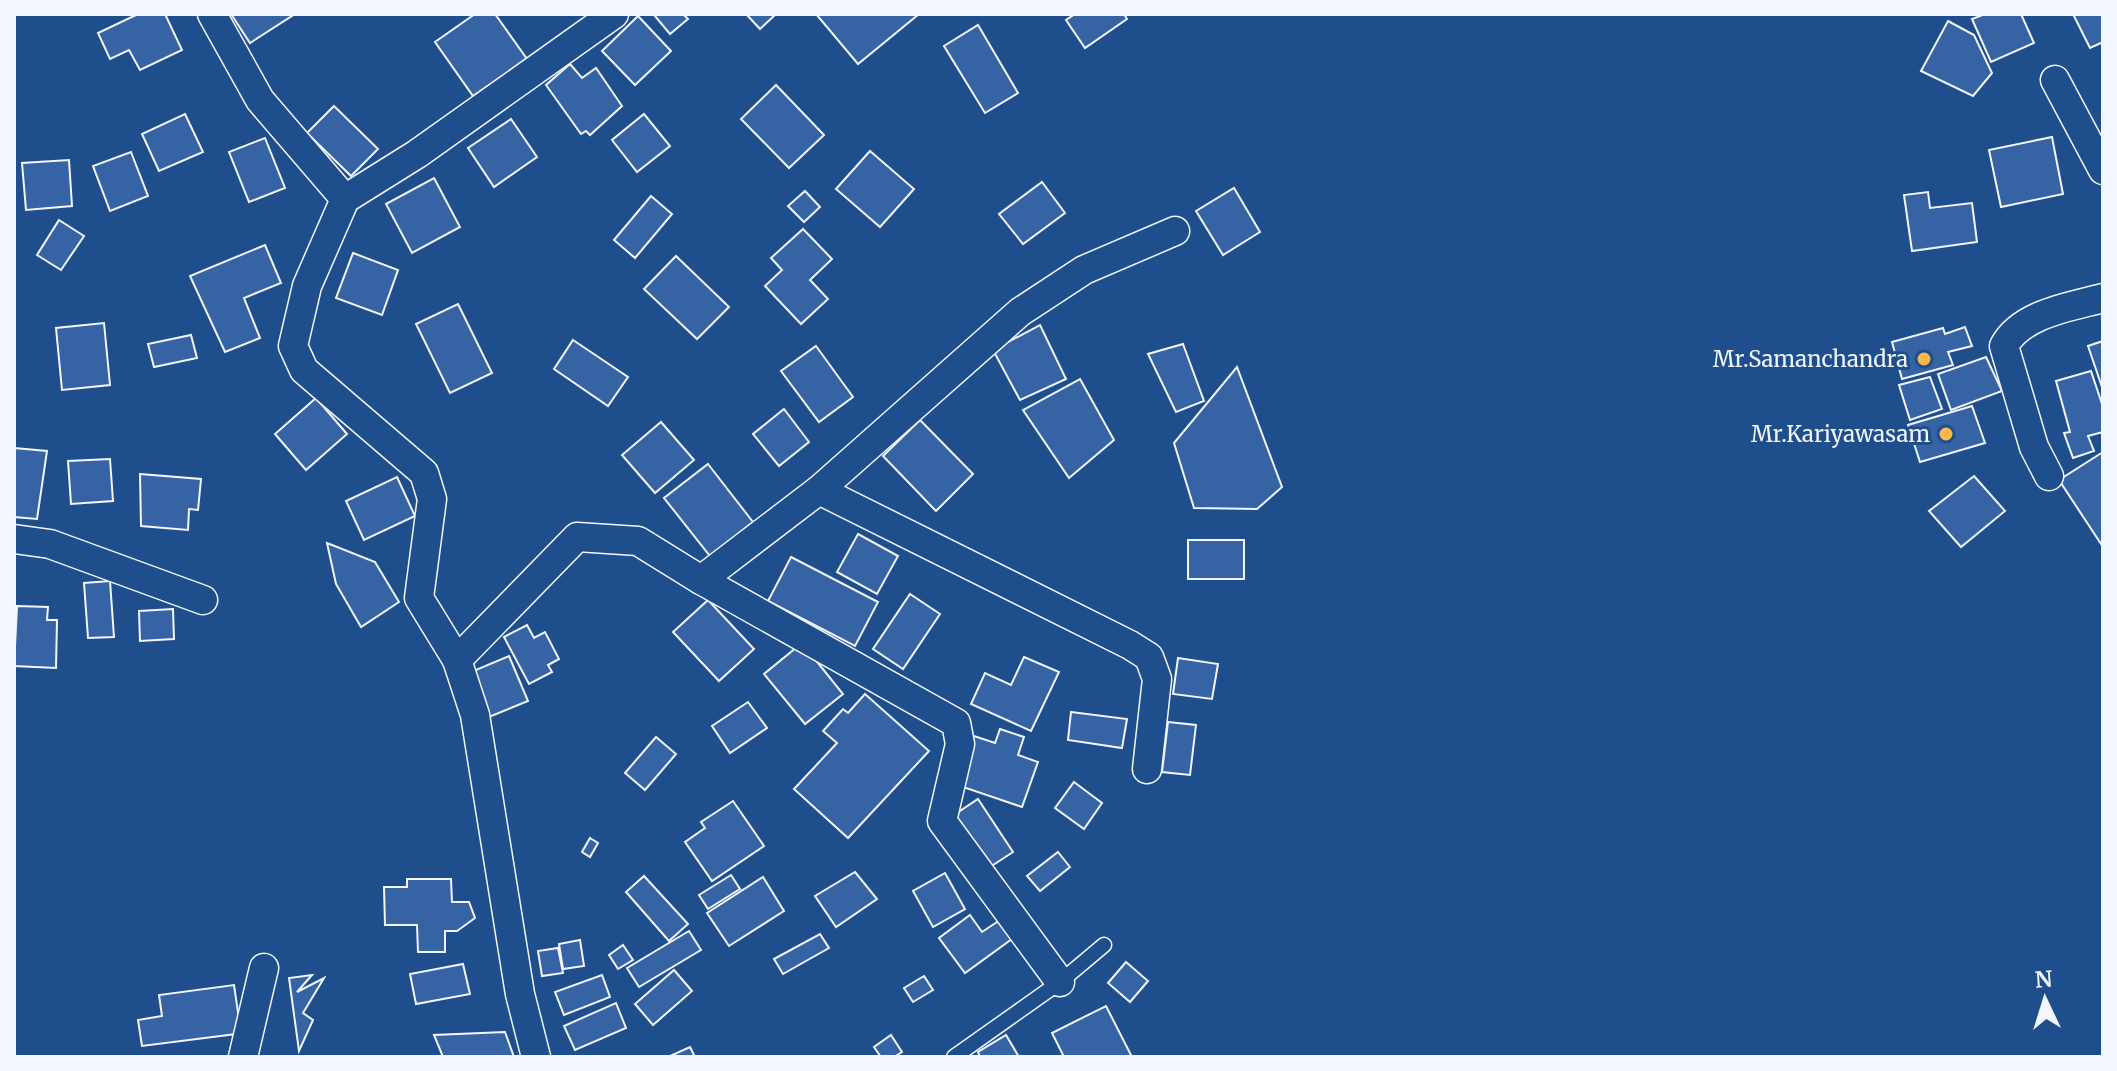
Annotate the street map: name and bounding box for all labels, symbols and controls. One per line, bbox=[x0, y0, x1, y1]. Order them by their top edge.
place label: Mr.Samanchandra bbox=[1713, 345, 1908, 373]
marker: Mr.Samanchandra bbox=[1915, 350, 1933, 368]
place label: Mr.Kariyawasam bbox=[1751, 420, 1930, 448]
marker: Mr.Kariyawasam bbox=[1937, 425, 1955, 443]
north arrow bbox=[2005, 959, 2085, 1039]
text: N bbox=[2034, 964, 2054, 994]

